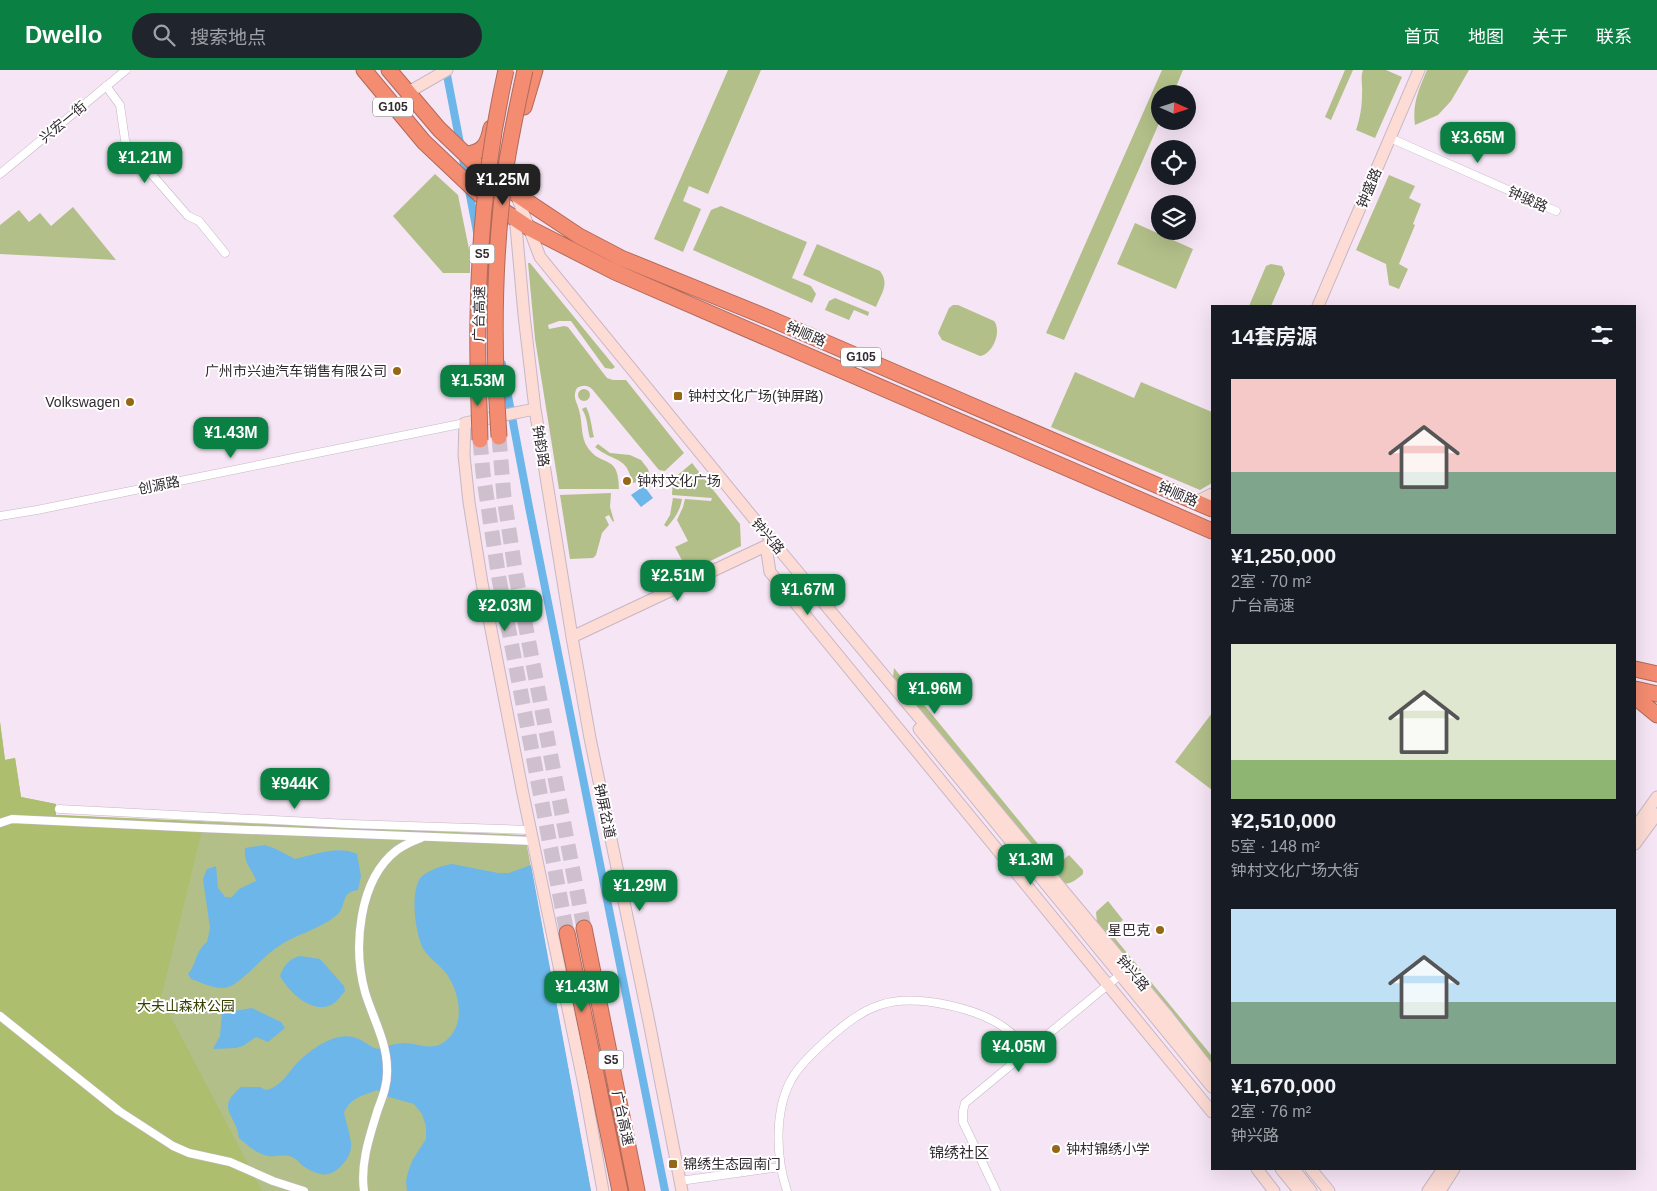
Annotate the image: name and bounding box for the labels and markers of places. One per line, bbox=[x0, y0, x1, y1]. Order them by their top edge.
pin: ¥3.65M bbox=[1437, 122, 1519, 164]
pin: ¥1.21M bbox=[104, 142, 186, 184]
pin: ¥1.25M bbox=[462, 164, 544, 206]
place label: 广州市兴迪汽车销售有限公司 bbox=[205, 363, 387, 379]
pin: ¥1.53M bbox=[437, 364, 519, 407]
marker: 广州市兴迪汽车销售有限公司 bbox=[391, 365, 403, 377]
place label: 钟村文化广场(钟屏路) bbox=[688, 388, 823, 404]
marker: 钟村文化广场(钟屏路) bbox=[672, 390, 684, 402]
place label: Volkswagen bbox=[45, 394, 120, 410]
marker: Volkswagen bbox=[124, 396, 136, 408]
pin: ¥1.43M bbox=[190, 416, 272, 459]
place label: 钟村文化广场 bbox=[637, 473, 721, 489]
marker: 钟村文化广场 bbox=[621, 475, 633, 487]
pin: ¥2.51M bbox=[637, 560, 719, 602]
pin: ¥1.67M bbox=[767, 574, 849, 616]
pin: ¥2.03M bbox=[464, 590, 546, 632]
pin: ¥1.96M bbox=[894, 672, 976, 715]
pin: ¥944K bbox=[260, 768, 330, 810]
pin: ¥1.3M bbox=[996, 844, 1066, 886]
pin: ¥1.29M bbox=[599, 870, 681, 912]
place label: 星巴克 bbox=[1108, 922, 1150, 938]
marker: 星巴克 bbox=[1154, 924, 1166, 936]
pin: ¥1.43M bbox=[541, 970, 623, 1013]
pin: ¥4.05M bbox=[978, 1030, 1060, 1073]
place label: 钟村锦绣小学 bbox=[1066, 1141, 1150, 1157]
marker: 钟村锦绣小学 bbox=[1050, 1143, 1062, 1155]
place label: 锦绣生态园南门 bbox=[683, 1156, 781, 1172]
marker: 锦绣生态园南门 bbox=[667, 1158, 679, 1170]

